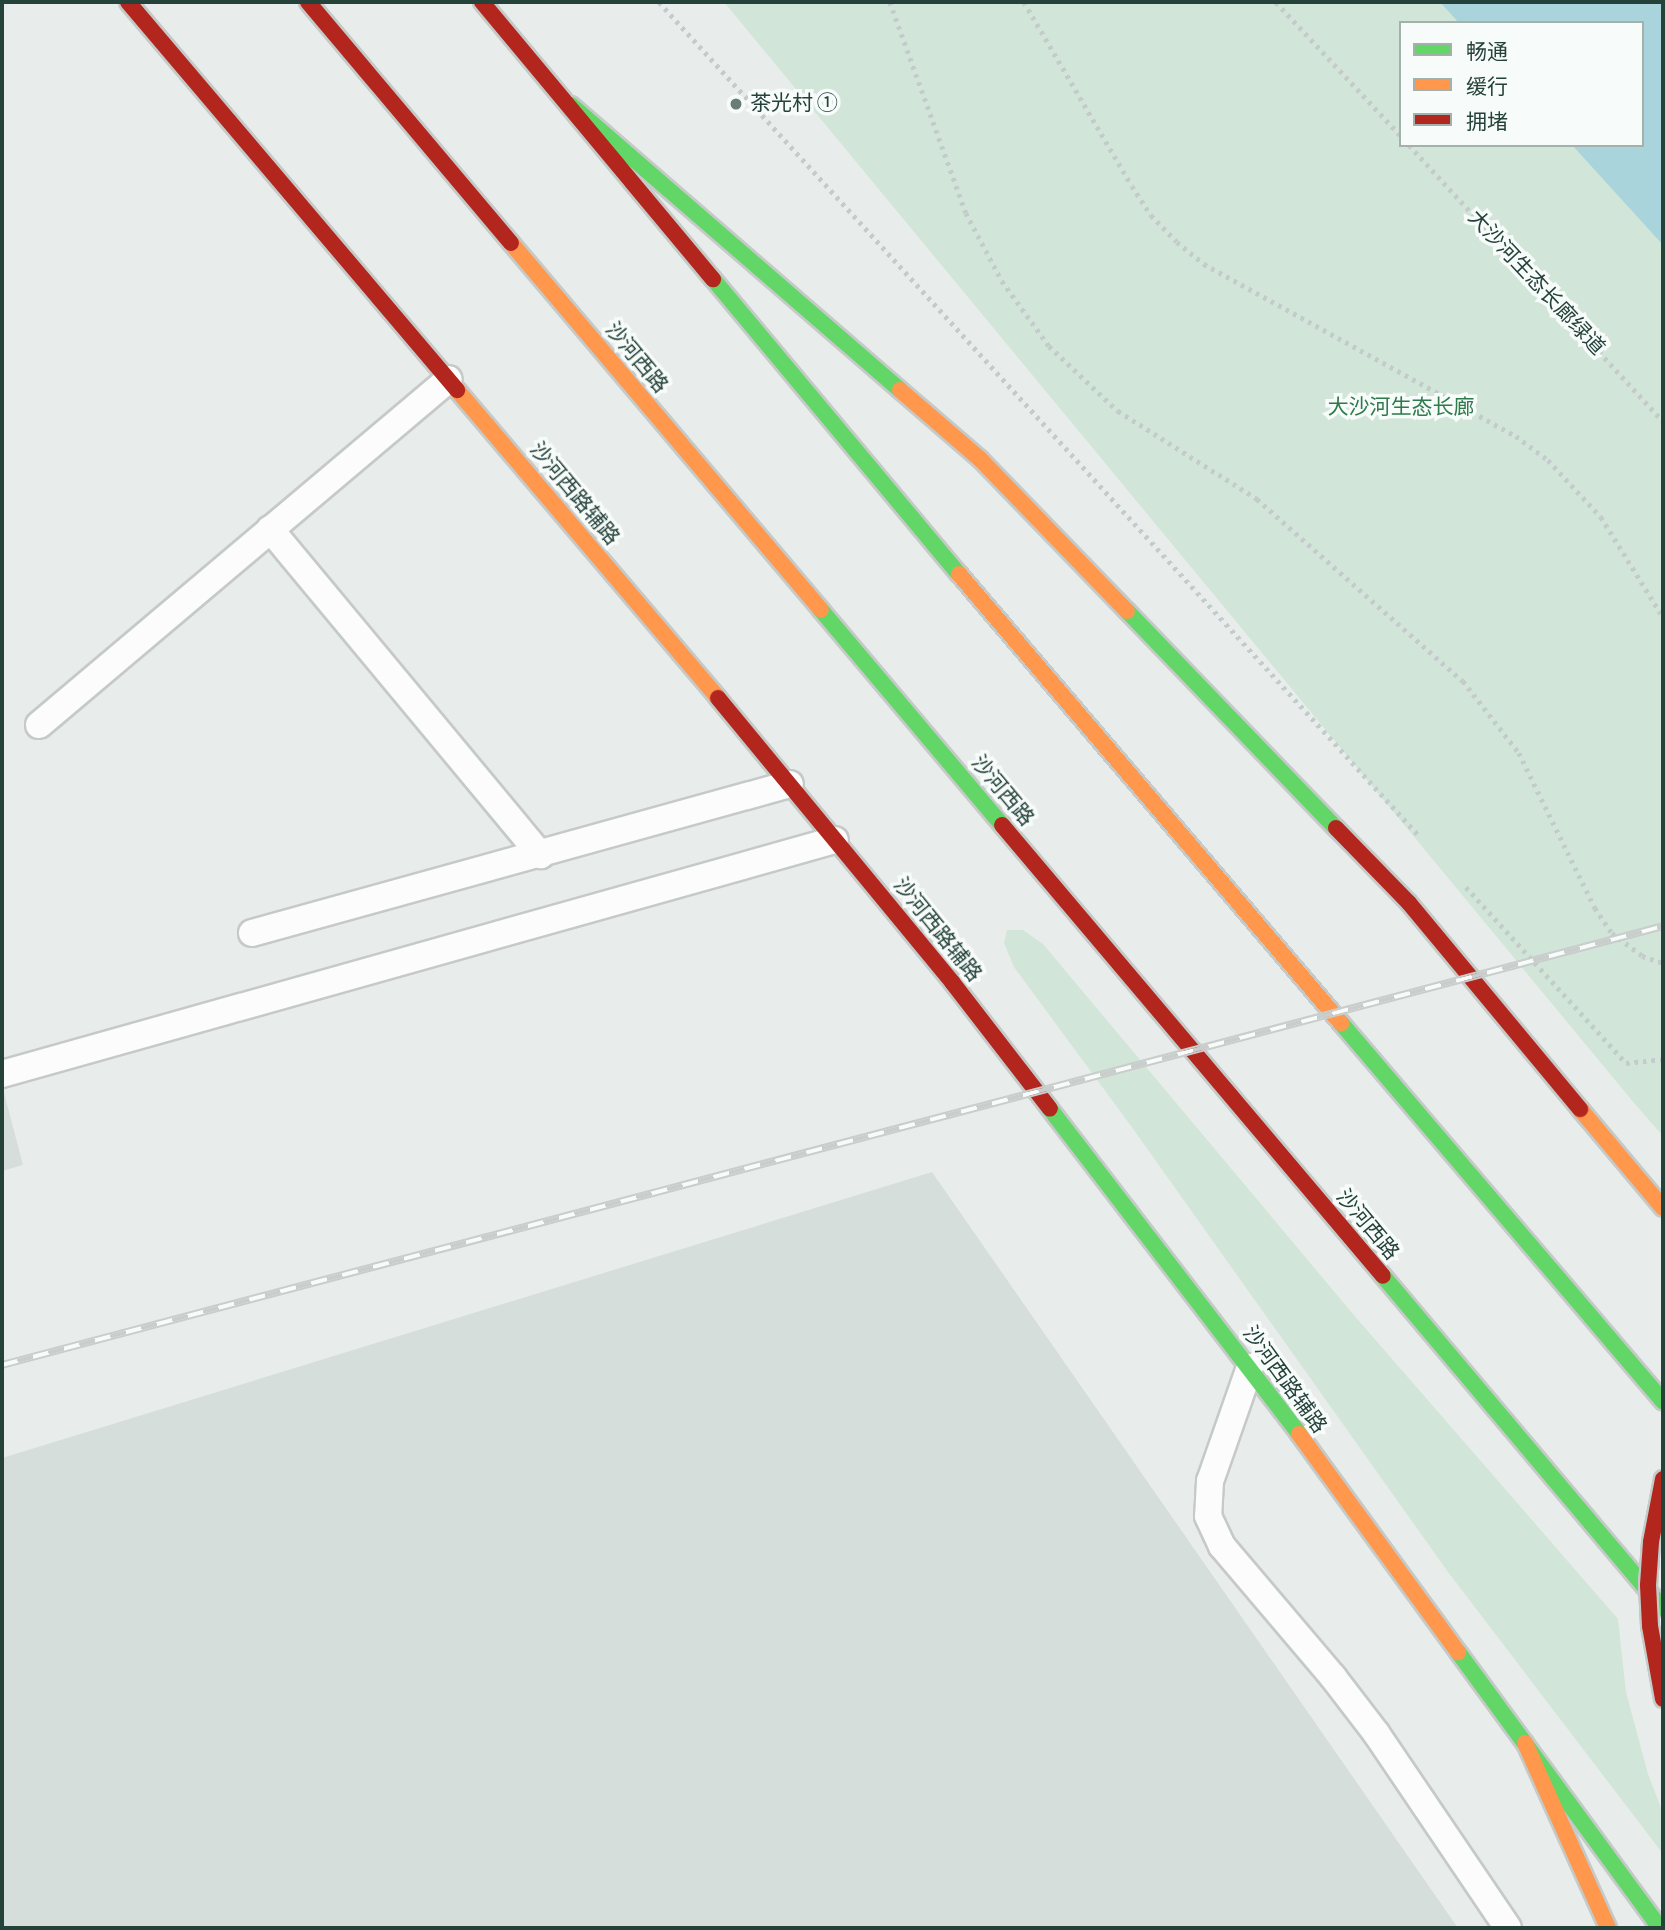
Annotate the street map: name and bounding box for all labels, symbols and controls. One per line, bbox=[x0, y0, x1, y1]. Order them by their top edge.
legend bbox=[1399, 21, 1644, 147]
text: 畅通 bbox=[1466, 42, 1508, 63]
text: 缓行 bbox=[1466, 77, 1508, 98]
place label: 茶光村 ① bbox=[750, 91, 837, 117]
marker: 茶光村 ① bbox=[728, 96, 744, 112]
text: 拥堵 bbox=[1466, 112, 1508, 133]
street label: 大沙河生态长廊绿道 bbox=[1462, 205, 1610, 361]
street label: 沙河西路 bbox=[599, 318, 673, 398]
park label: 大沙河生态长廊 bbox=[1328, 395, 1474, 421]
street label: 沙河西路辅路 bbox=[524, 438, 624, 550]
street label: 沙河西路 bbox=[965, 751, 1039, 831]
street label: 沙河西路辅路 bbox=[888, 873, 986, 987]
street label: 沙河西路 bbox=[1330, 1185, 1404, 1265]
street label: 沙河西路辅路 bbox=[1237, 1322, 1331, 1438]

